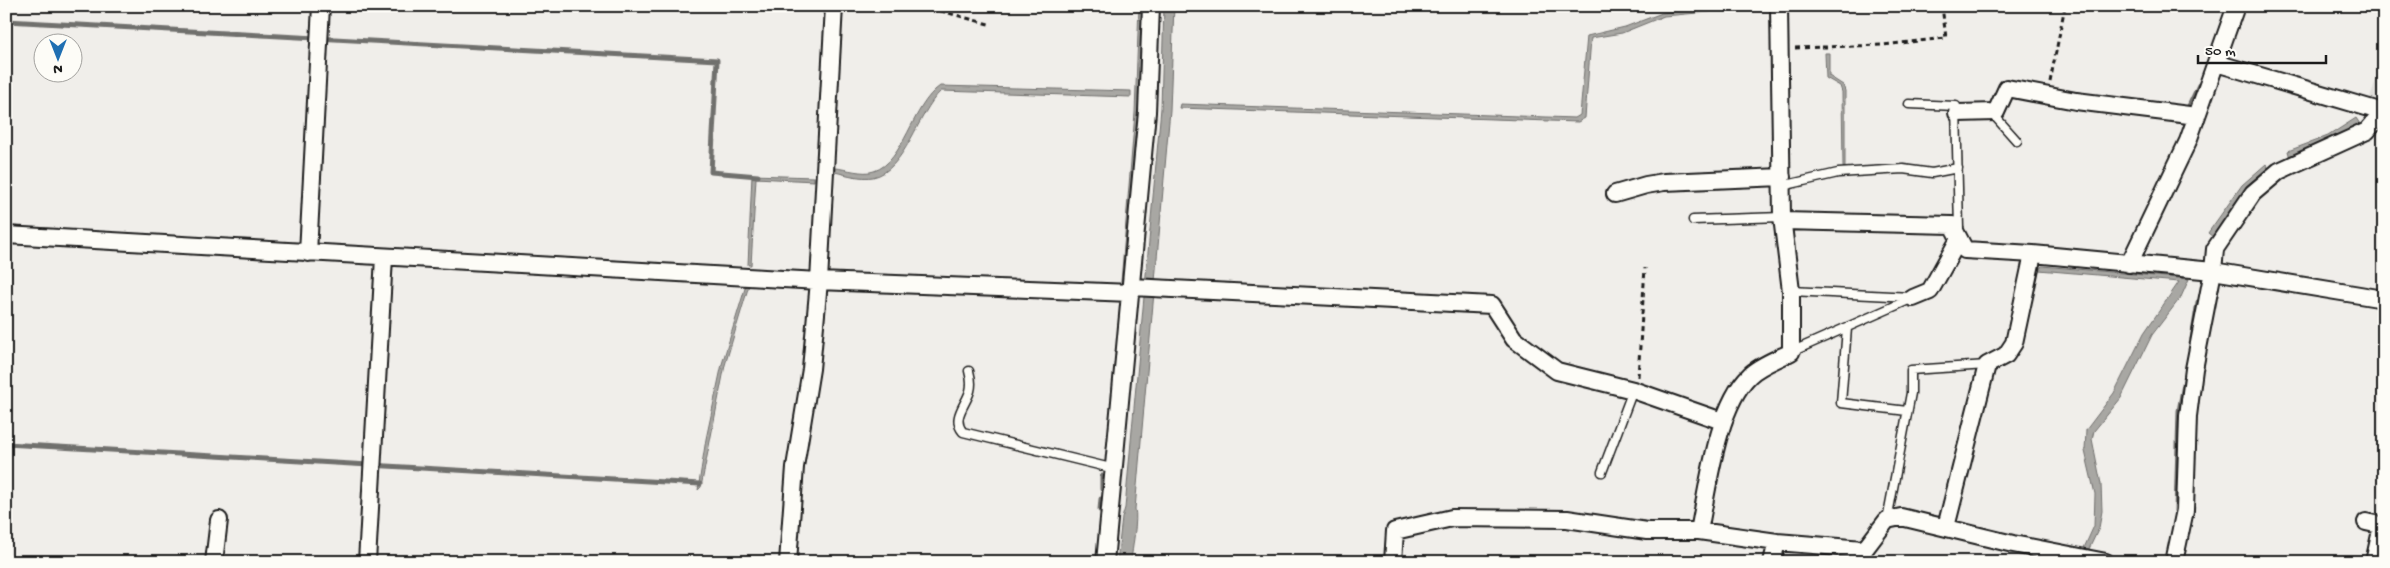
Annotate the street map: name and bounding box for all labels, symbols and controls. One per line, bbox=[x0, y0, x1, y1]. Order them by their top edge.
north arrow bbox=[32, 32, 82, 82]
scale bar bbox=[2198, 32, 2325, 64]
text: 50 m bbox=[2205, 43, 2236, 61]
text: N bbox=[53, 60, 63, 77]

